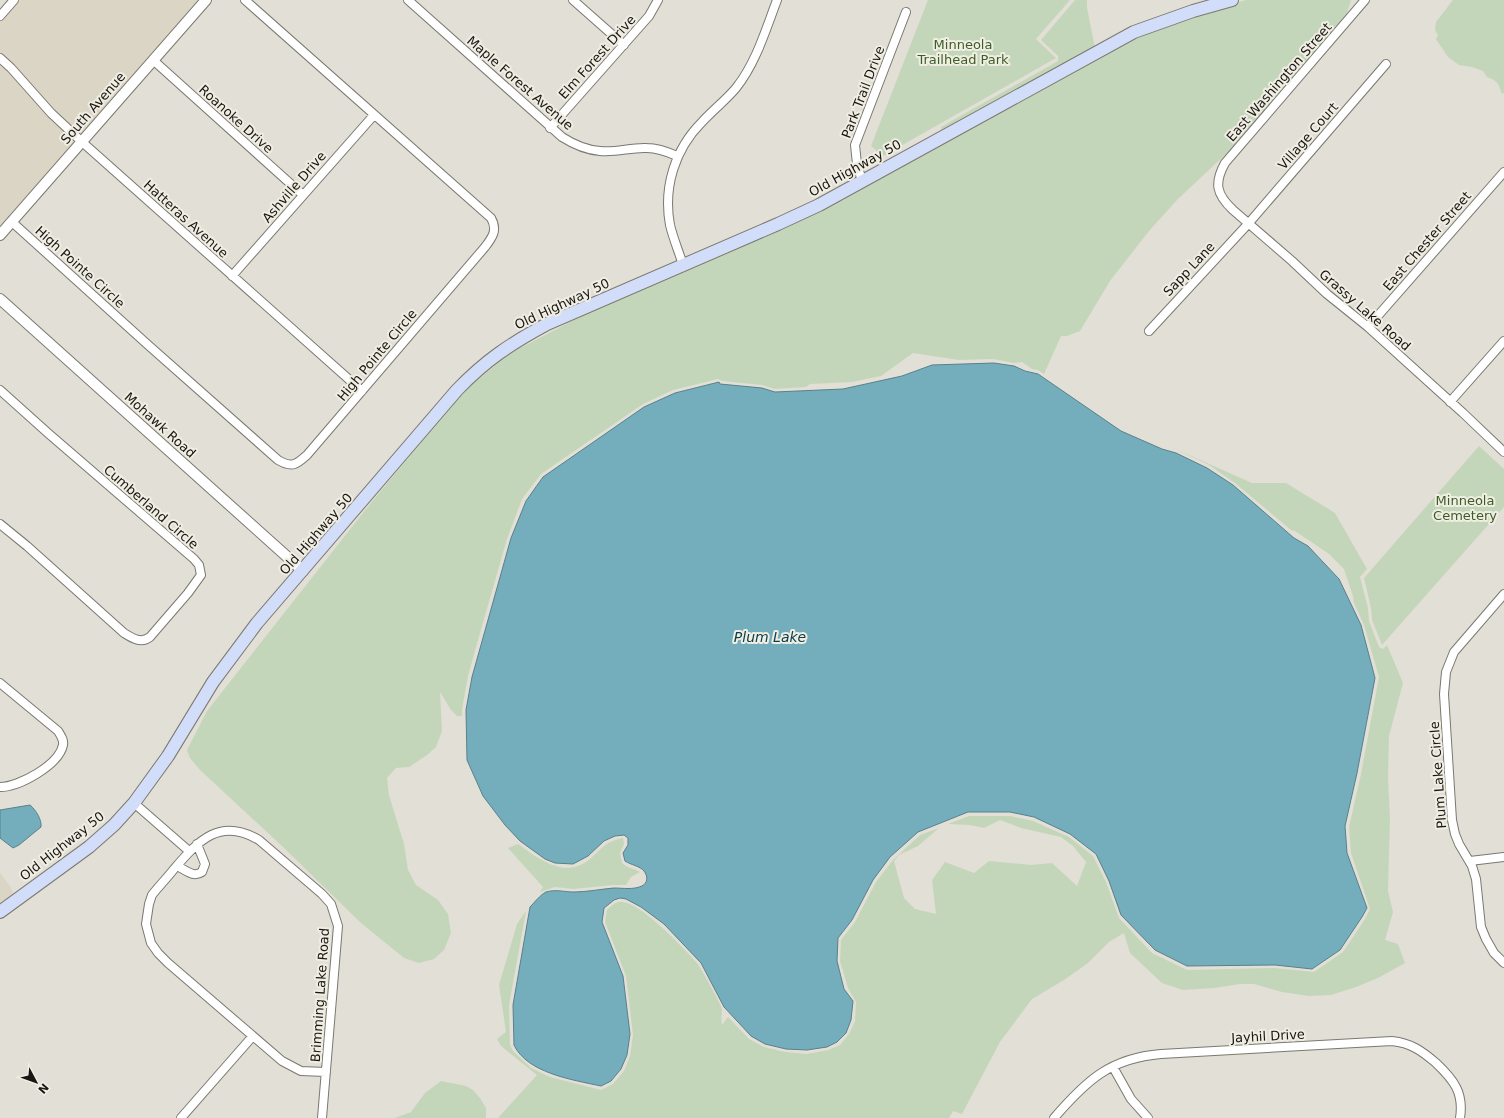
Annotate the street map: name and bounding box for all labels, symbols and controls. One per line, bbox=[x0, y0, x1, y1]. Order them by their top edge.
street label: Elm Forest Drive bbox=[556, 12, 638, 102]
street label: East Washington Street bbox=[1223, 20, 1335, 144]
street label: Maple Forest Avenue bbox=[464, 33, 576, 133]
park label: Minneola Trailhead Park bbox=[916, 37, 1009, 67]
street label: Park Trail Drive bbox=[839, 44, 887, 140]
street label: South Avenue bbox=[58, 69, 128, 147]
street label: Roanoke Drive bbox=[196, 82, 276, 156]
street label: Village Court bbox=[1275, 100, 1341, 172]
street label: Old Highway 50 bbox=[806, 136, 904, 200]
street label: Ashville Drive bbox=[259, 148, 329, 226]
street label: Hatteras Avenue bbox=[141, 177, 231, 261]
street label: East Chester Street bbox=[1380, 188, 1474, 294]
street label: High Pointe Circle bbox=[32, 223, 128, 311]
street label: Sapp Lane bbox=[1160, 239, 1218, 299]
street label: Grassy Lake Road bbox=[1316, 266, 1414, 354]
street label: Old Highway 50 bbox=[512, 275, 612, 333]
street label: High Pointe Circle bbox=[334, 306, 420, 404]
street label: Mohawk Road bbox=[121, 389, 199, 461]
street label: Cumberland Circle bbox=[101, 462, 201, 552]
street label: Old Highway 50 bbox=[277, 490, 355, 578]
park label: Minneola Cemetery bbox=[1433, 493, 1497, 523]
water label: Plum Lake bbox=[734, 629, 806, 645]
street label: Plum Lake Circle bbox=[1427, 721, 1449, 829]
street label: Old Highway 50 bbox=[17, 808, 107, 884]
street label: Brimming Lake Road bbox=[308, 927, 332, 1063]
street label: Jayhil Drive bbox=[1230, 1027, 1305, 1045]
north arrow bbox=[16, 1062, 56, 1102]
text: N bbox=[35, 1080, 51, 1096]

